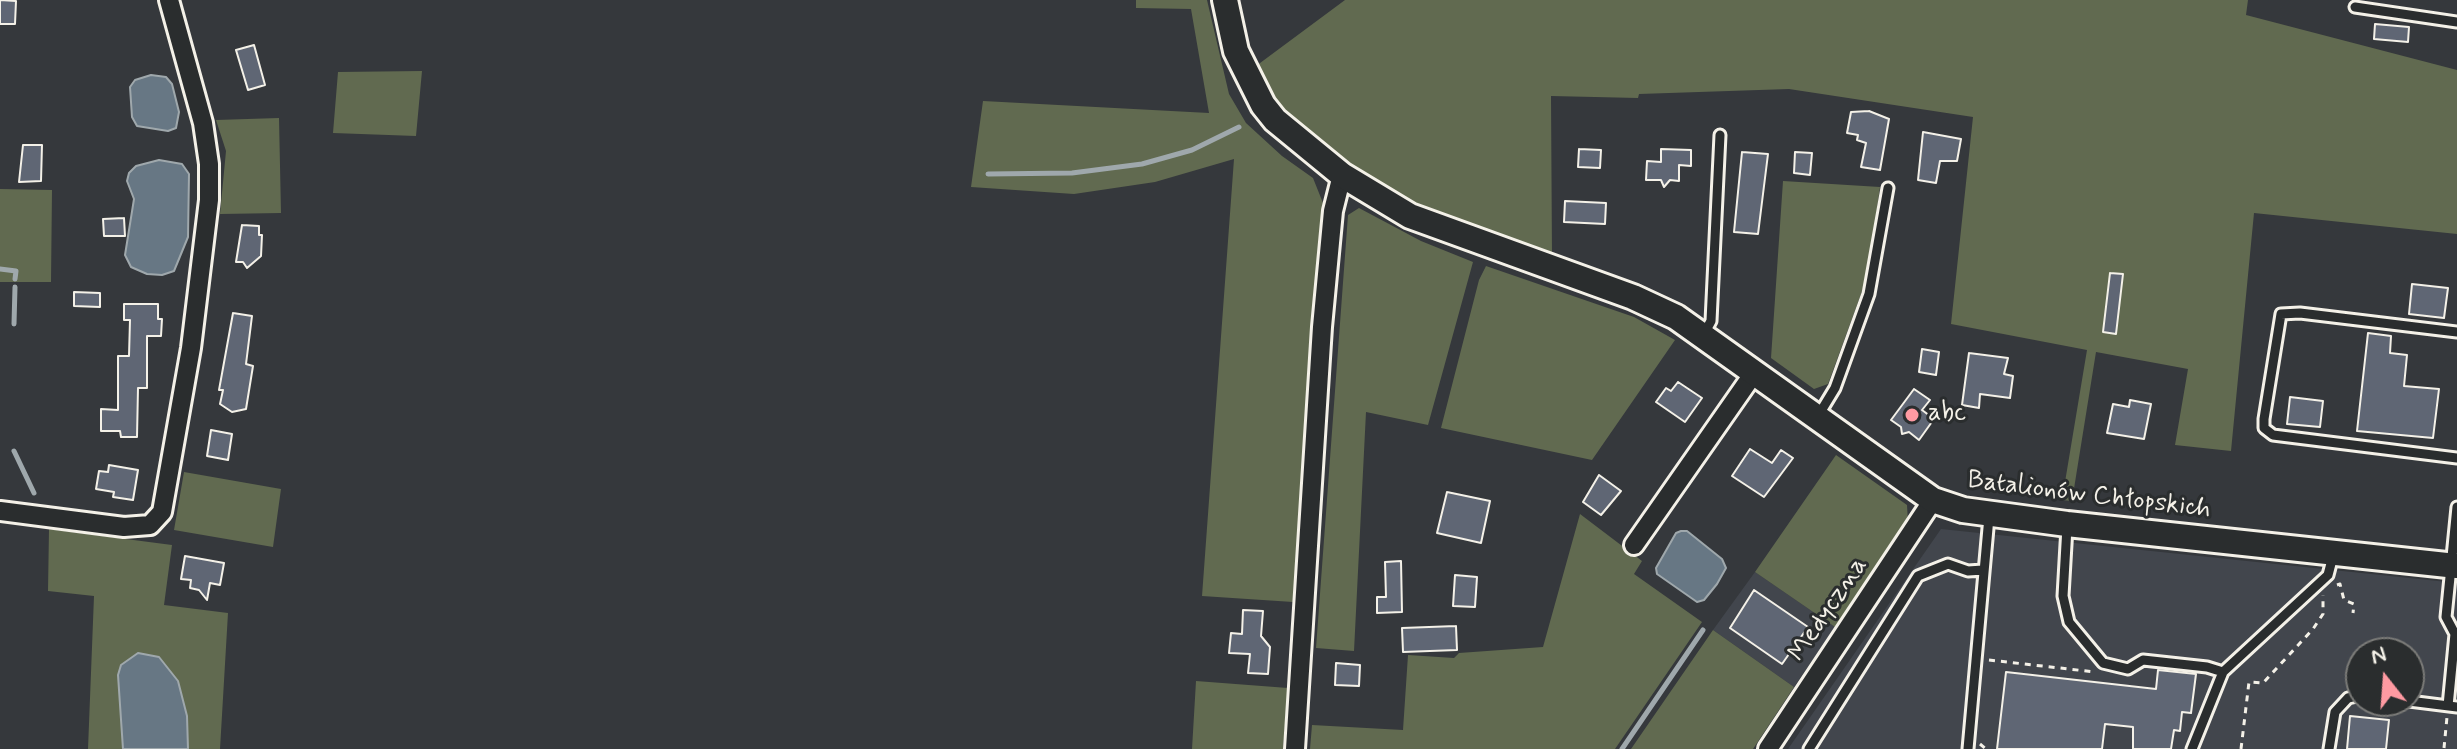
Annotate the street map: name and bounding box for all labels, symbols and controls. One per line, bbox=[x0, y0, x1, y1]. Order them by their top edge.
place label: abc bbox=[1928, 399, 1966, 431]
marker: abc bbox=[1903, 406, 1921, 424]
street label: Batalionów Chłopskich bbox=[1966, 466, 2212, 526]
street label: Medyczna bbox=[1783, 552, 1875, 668]
north arrow bbox=[2345, 637, 2425, 717]
text: N bbox=[2367, 640, 2390, 671]

